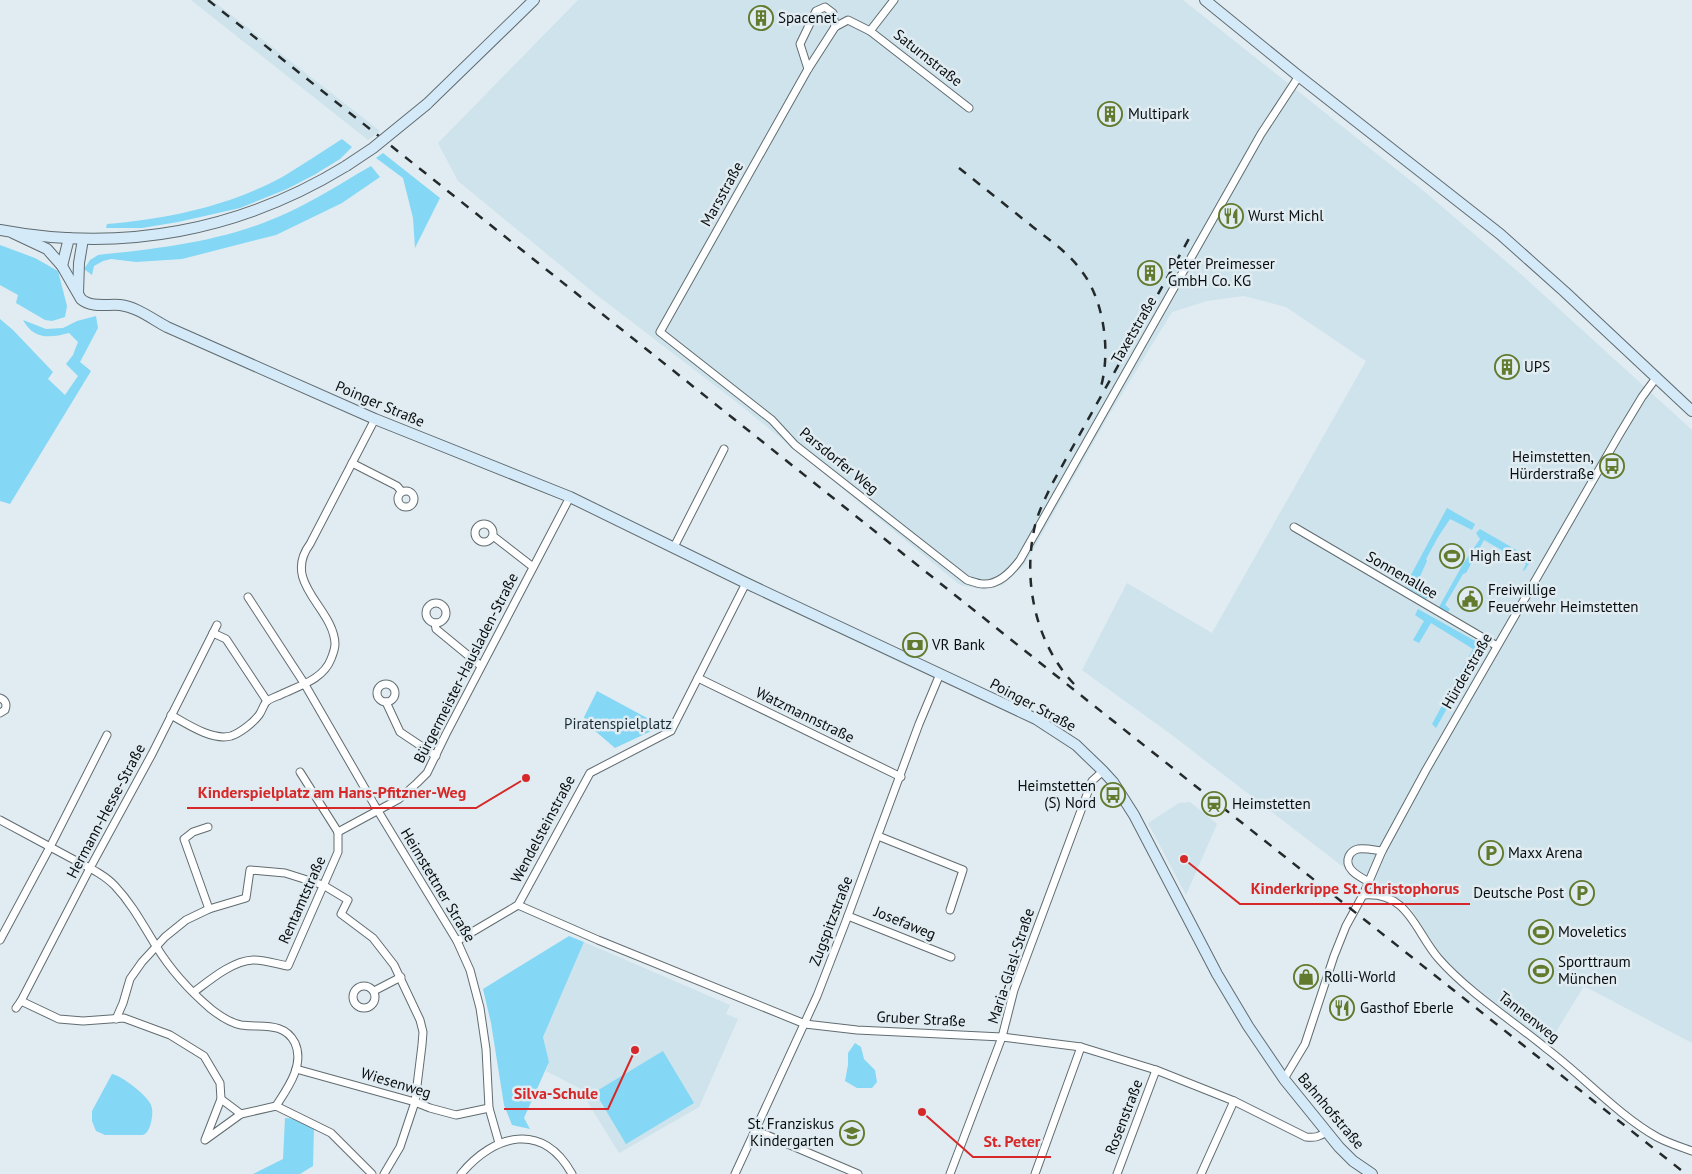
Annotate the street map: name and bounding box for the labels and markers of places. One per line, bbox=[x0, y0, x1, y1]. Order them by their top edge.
building icon: Spacenet bbox=[748, 5, 774, 31]
place label: Spacenet bbox=[778, 8, 836, 27]
building icon: Multipark bbox=[1097, 101, 1123, 127]
place label: Multipark bbox=[1128, 104, 1190, 123]
restaurant icon: Wurst Michl bbox=[1218, 203, 1244, 229]
place label: Wurst Michl bbox=[1248, 206, 1324, 225]
place label: Peter Preimesser GmbH Co. KG bbox=[1168, 254, 1275, 290]
building icon: Peter Preimesser GmbH Co. KG bbox=[1137, 260, 1163, 286]
building icon: UPS bbox=[1494, 354, 1520, 380]
place label: UPS bbox=[1524, 357, 1550, 376]
place label: Heimstetten, Hürderstraße bbox=[1510, 447, 1594, 483]
bus stop icon: Heimstetten, Hürderstraße bbox=[1599, 453, 1625, 479]
sports icon: High East bbox=[1439, 543, 1465, 569]
place label: High East bbox=[1470, 546, 1531, 565]
place label: Freiwillige Feuerwehr Heimstetten bbox=[1488, 580, 1639, 616]
public building icon: Freiwillige Feuerwehr Heimstetten bbox=[1457, 586, 1483, 612]
bank icon: VR Bank bbox=[902, 632, 928, 658]
place label: VR Bank bbox=[931, 635, 986, 654]
place label: Heimstetten (S) Nord bbox=[1017, 776, 1096, 812]
callout: Kinderspielplatz am Hans-Pfitzner-Weg bbox=[187, 777, 476, 808]
bus stop icon: Heimstetten (S) Nord bbox=[1100, 782, 1126, 808]
station icon: Heimstetten bbox=[1201, 791, 1227, 817]
place label: Heimstetten bbox=[1232, 794, 1311, 813]
parking icon: Maxx Arena bbox=[1478, 840, 1504, 866]
place label: Maxx Arena bbox=[1508, 843, 1583, 862]
callout: Kinderkrippe St. Christophorus bbox=[1240, 873, 1470, 904]
parking icon: Deutsche Post bbox=[1569, 880, 1595, 906]
place label: Deutsche Post bbox=[1473, 883, 1564, 902]
sports icon: Moveletics bbox=[1528, 919, 1554, 945]
place label: Moveletics bbox=[1558, 922, 1627, 941]
place label: Sporttraum München bbox=[1558, 952, 1631, 988]
sports icon: Sporttraum München bbox=[1528, 958, 1554, 984]
shop icon: Rolli-World bbox=[1293, 964, 1319, 990]
place label: Rolli-World bbox=[1324, 967, 1396, 986]
restaurant icon: Gasthof Eberle bbox=[1329, 995, 1355, 1021]
place label: Gasthof Eberle bbox=[1360, 998, 1454, 1017]
callout: Silva-Schule bbox=[504, 1078, 608, 1109]
place label: St. Franziskus Kindergarten bbox=[748, 1114, 834, 1150]
school or university icon: St. Franziskus Kindergarten bbox=[839, 1120, 865, 1146]
callout: St. Peter bbox=[973, 1126, 1051, 1157]

